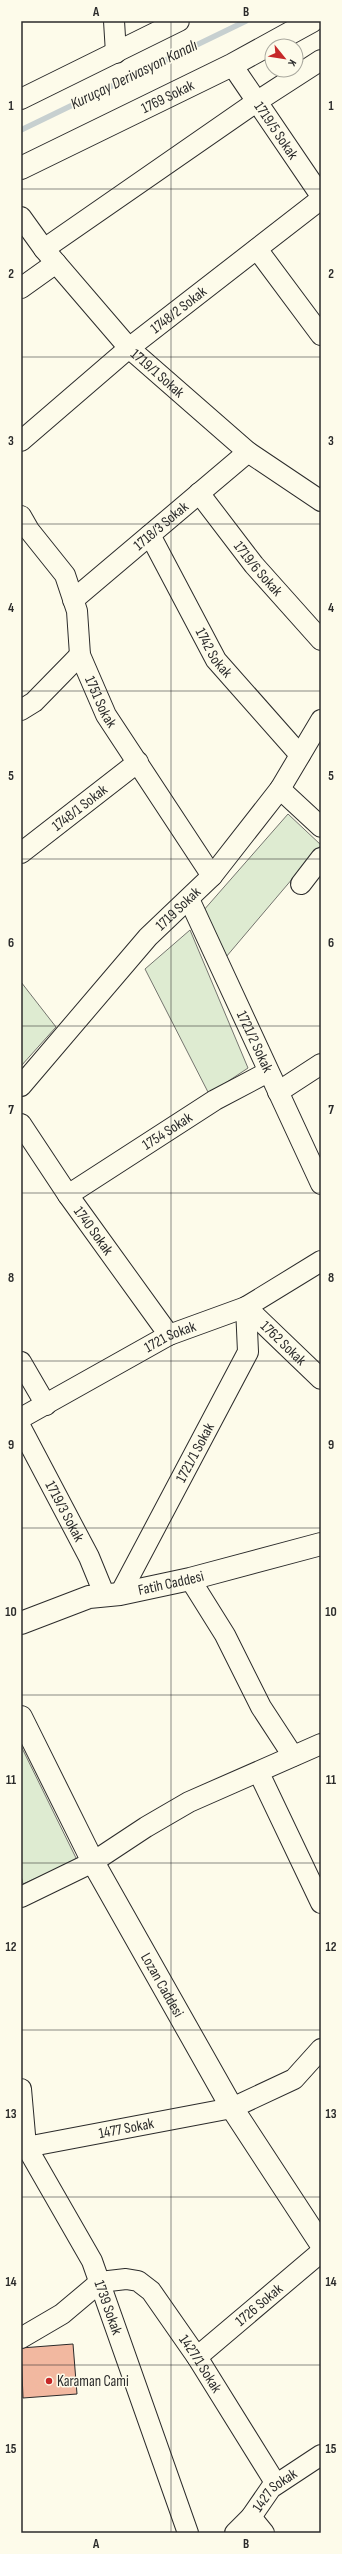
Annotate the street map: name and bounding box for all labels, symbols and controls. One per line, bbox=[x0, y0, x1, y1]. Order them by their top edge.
text: A bbox=[92, 4, 100, 20]
text: B bbox=[243, 4, 249, 20]
water label: Kuruçay Derivasyon Kanalı bbox=[67, 36, 201, 114]
north arrow bbox=[264, 38, 304, 78]
text: K bbox=[285, 57, 299, 69]
street label: 1769 Sokak bbox=[138, 75, 197, 117]
text: 1 bbox=[8, 98, 14, 114]
street label: 1719/5 Sokak bbox=[250, 98, 303, 163]
text: 1 bbox=[328, 98, 334, 114]
text: 2 bbox=[8, 266, 14, 282]
text: 2 bbox=[328, 266, 334, 282]
street label: 1748/2 Sokak bbox=[146, 282, 211, 338]
street label: 1719/1 Sokak bbox=[127, 344, 189, 402]
text: 3 bbox=[8, 433, 14, 449]
text: 3 bbox=[328, 433, 334, 449]
street label: 1718/3 Sokak bbox=[129, 497, 192, 554]
street label: 1719/6 Sokak bbox=[230, 537, 287, 600]
text: 4 bbox=[8, 600, 14, 616]
text: 4 bbox=[328, 600, 334, 616]
street label: 1742 Sokak bbox=[191, 625, 237, 682]
street label: 1751 Sokak bbox=[81, 673, 121, 731]
text: 5 bbox=[8, 768, 14, 784]
text: 5 bbox=[328, 768, 334, 784]
street label: 1748/1 Sokak bbox=[48, 780, 111, 835]
street label: 1719 Sokak bbox=[151, 882, 205, 935]
text: 6 bbox=[8, 935, 14, 951]
text: 6 bbox=[328, 935, 334, 951]
street label: 1721/2 Sokak bbox=[233, 1008, 278, 1076]
text: 7 bbox=[8, 1102, 14, 1118]
text: 7 bbox=[328, 1102, 334, 1118]
street label: 1754 Sokak bbox=[138, 1108, 196, 1154]
street label: 1740 Sokak bbox=[70, 1202, 118, 1259]
text: 8 bbox=[8, 1270, 14, 1286]
text: 8 bbox=[328, 1270, 334, 1286]
street label: 1721 Sokak bbox=[141, 1316, 199, 1357]
street label: 1762 Sokak bbox=[257, 1317, 311, 1370]
street label: 1721/1 Sokak bbox=[171, 1419, 219, 1486]
text: 9 bbox=[8, 1437, 14, 1453]
text: 9 bbox=[328, 1437, 334, 1453]
street label: 1719/3 Sokak bbox=[41, 1477, 89, 1545]
street label: Fatih Caddesi bbox=[136, 1566, 206, 1599]
text: 10 bbox=[5, 1604, 17, 1620]
text: 10 bbox=[325, 1604, 337, 1620]
text: 11 bbox=[6, 1772, 16, 1788]
text: 11 bbox=[326, 1772, 336, 1788]
text: 12 bbox=[6, 1939, 17, 1955]
text: 12 bbox=[326, 1939, 337, 1955]
street label: Lozan Caddesi bbox=[137, 1949, 188, 2021]
text: 13 bbox=[6, 2106, 17, 2122]
text: 13 bbox=[326, 2106, 337, 2122]
street label: 1477 Sokak bbox=[97, 2113, 156, 2143]
text: 14 bbox=[5, 2274, 17, 2290]
text: 14 bbox=[325, 2274, 337, 2290]
street label: 1739 Sokak bbox=[90, 2278, 127, 2337]
street label: 1726 Sokak bbox=[231, 2279, 287, 2330]
street label: 1427/1 Sokak bbox=[175, 2331, 227, 2397]
place label: Karaman Cami bbox=[57, 2372, 129, 2391]
marker: Karaman Cami bbox=[44, 2376, 54, 2386]
text: 15 bbox=[6, 2441, 17, 2457]
text: 15 bbox=[326, 2441, 337, 2457]
street label: 1427 Sokak bbox=[248, 2464, 301, 2516]
text: A bbox=[92, 2536, 100, 2552]
text: B bbox=[243, 2536, 249, 2552]

